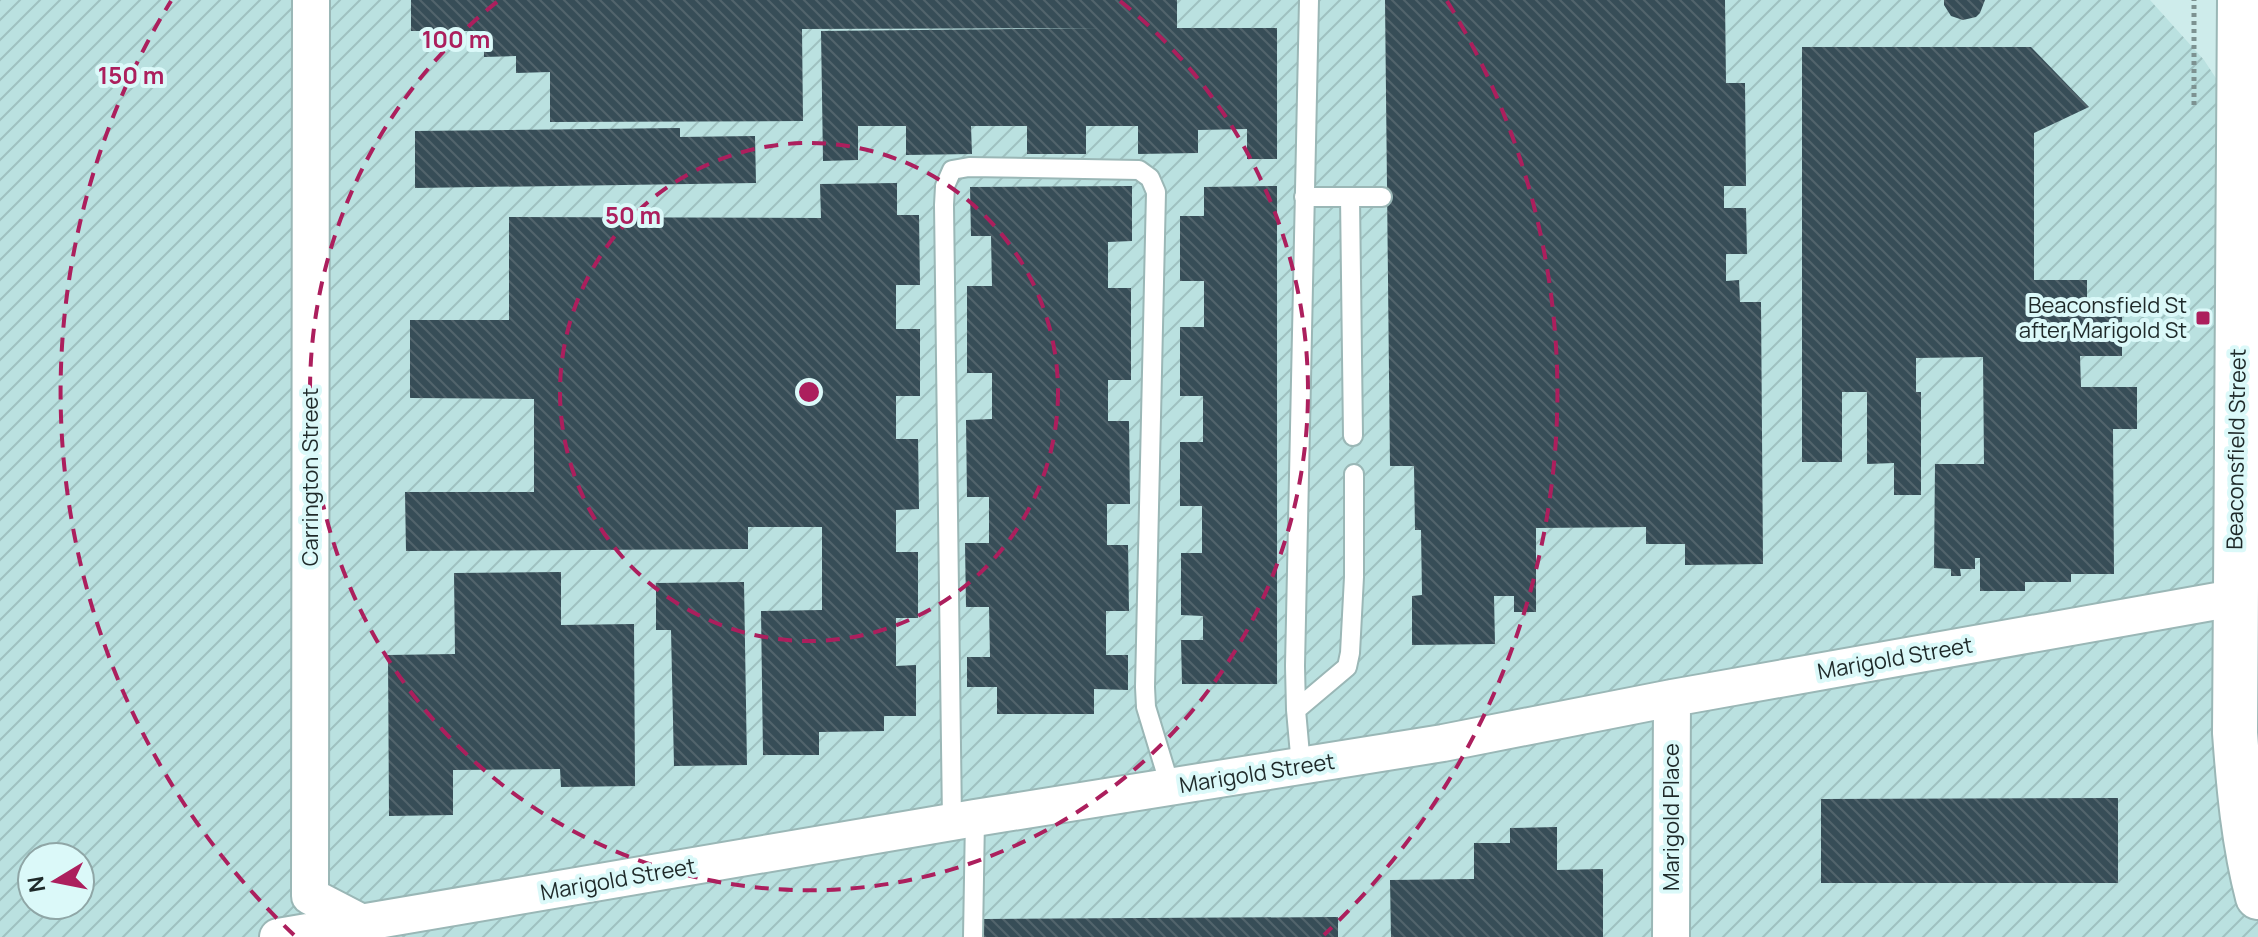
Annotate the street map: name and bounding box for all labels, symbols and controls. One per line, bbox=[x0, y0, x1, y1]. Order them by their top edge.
text: 100 m bbox=[422, 22, 490, 55]
text: 150 m bbox=[98, 58, 164, 91]
text: 50 m bbox=[605, 198, 661, 231]
place label: Beaconsfield St after Marigold St bbox=[2019, 290, 2187, 345]
marker: Beaconsfield St after Marigold St bbox=[2194, 309, 2212, 327]
street label: Beaconsfield Street bbox=[2219, 348, 2253, 550]
centre of rings bbox=[795, 378, 823, 406]
street label: Carrington Street bbox=[295, 388, 325, 566]
street label: Marigold Street bbox=[1815, 630, 1975, 686]
street label: Marigold Place bbox=[1656, 743, 1686, 891]
street label: Marigold Street bbox=[1177, 746, 1337, 800]
north arrow bbox=[16, 841, 96, 921]
street label: Marigold Street bbox=[538, 851, 698, 907]
text: N bbox=[20, 874, 52, 895]

